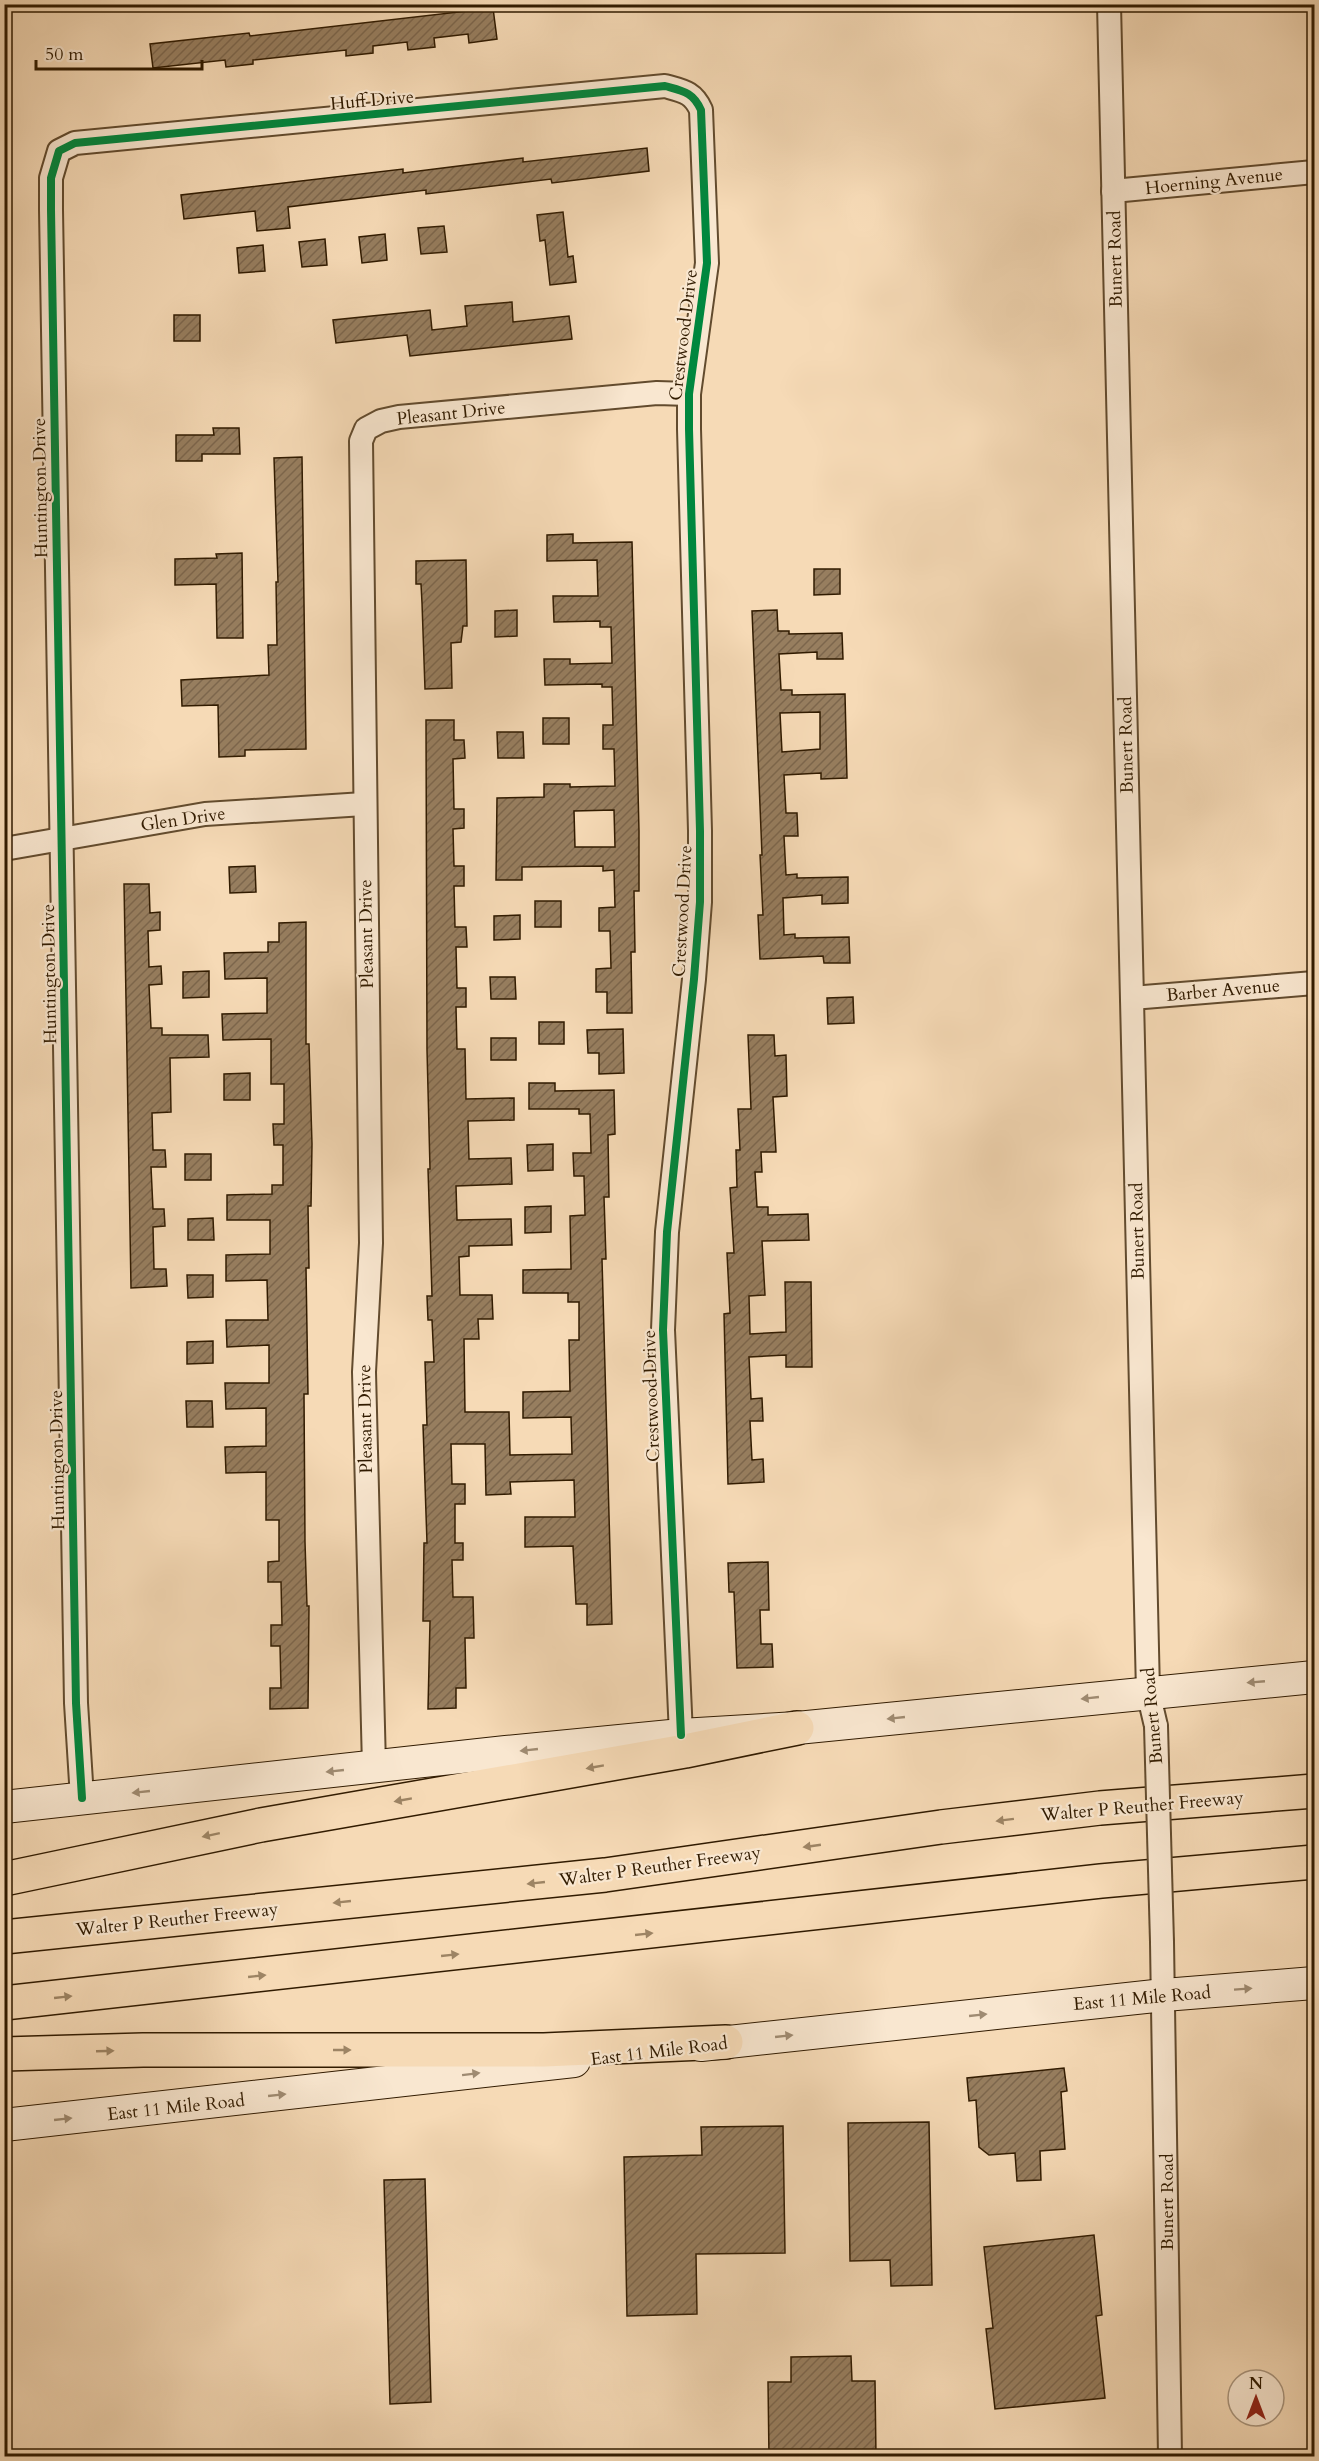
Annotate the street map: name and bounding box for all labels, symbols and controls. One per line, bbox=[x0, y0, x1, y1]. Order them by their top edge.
scale bar bbox=[36, 33, 202, 71]
text: 50 m bbox=[45, 42, 84, 67]
street label: Huff Drive bbox=[329, 84, 415, 117]
street label: Hoerning Avenue bbox=[1144, 162, 1284, 201]
street label: Bunert Road bbox=[1102, 210, 1129, 308]
street label: Crestwood Drive bbox=[663, 268, 704, 402]
street label: Pleasant Drive bbox=[395, 395, 507, 432]
street label: Huntington Drive bbox=[27, 418, 54, 558]
street label: Bunert Road bbox=[1113, 696, 1140, 794]
street label: Glen Drive bbox=[139, 801, 227, 838]
street label: Crestwood Drive bbox=[667, 844, 698, 978]
street label: Pleasant Drive bbox=[353, 879, 380, 989]
street label: Huntington Drive bbox=[36, 904, 63, 1044]
street label: Barber Avenue bbox=[1165, 973, 1281, 1008]
street label: Bunert Road bbox=[1124, 1182, 1151, 1280]
street label: Crestwood Drive bbox=[637, 1330, 666, 1462]
street label: Pleasant Drive bbox=[352, 1364, 379, 1474]
street label: Huntington Drive bbox=[44, 1390, 71, 1530]
street label: Bunert Road bbox=[1136, 1666, 1169, 1765]
one-way arrow bbox=[1247, 1677, 1266, 1687]
one-way arrow bbox=[1080, 1693, 1099, 1703]
one-way arrow bbox=[886, 1713, 905, 1723]
one-way arrow bbox=[519, 1745, 538, 1755]
one-way arrow bbox=[585, 1763, 604, 1772]
one-way arrow bbox=[325, 1766, 344, 1775]
street label: Walter P Reuther Freeway bbox=[1039, 1785, 1245, 1828]
one-way arrow bbox=[132, 1787, 151, 1797]
one-way arrow bbox=[393, 1796, 412, 1805]
one-way arrow bbox=[996, 1815, 1015, 1824]
one-way arrow bbox=[201, 1831, 220, 1840]
street label: Walter P Reuther Freeway bbox=[557, 1840, 763, 1893]
one-way arrow bbox=[803, 1841, 822, 1850]
one-way arrow bbox=[526, 1878, 545, 1887]
street label: Walter P Reuther Freeway bbox=[74, 1896, 280, 1943]
one-way arrow bbox=[332, 1898, 351, 1907]
one-way arrow bbox=[635, 1929, 654, 1938]
one-way arrow bbox=[441, 1950, 460, 1960]
one-way arrow bbox=[247, 1971, 266, 1981]
street label: East 11 Mile Road bbox=[1072, 1980, 1212, 2017]
one-way arrow bbox=[1233, 1984, 1252, 1994]
one-way arrow bbox=[53, 1992, 72, 2001]
one-way arrow bbox=[968, 2010, 987, 2020]
street label: East 11 Mile Road bbox=[589, 2031, 729, 2072]
one-way arrow bbox=[774, 2031, 793, 2041]
one-way arrow bbox=[332, 2045, 351, 2055]
one-way arrow bbox=[95, 2046, 114, 2056]
one-way arrow bbox=[462, 2069, 481, 2079]
street label: East 11 Mile Road bbox=[106, 2088, 246, 2127]
one-way arrow bbox=[268, 2091, 287, 2100]
one-way arrow bbox=[53, 2114, 72, 2124]
street label: Bunert Road bbox=[1155, 2153, 1180, 2251]
north arrow bbox=[1226, 2368, 1286, 2428]
text: N bbox=[1249, 2373, 1263, 2395]

